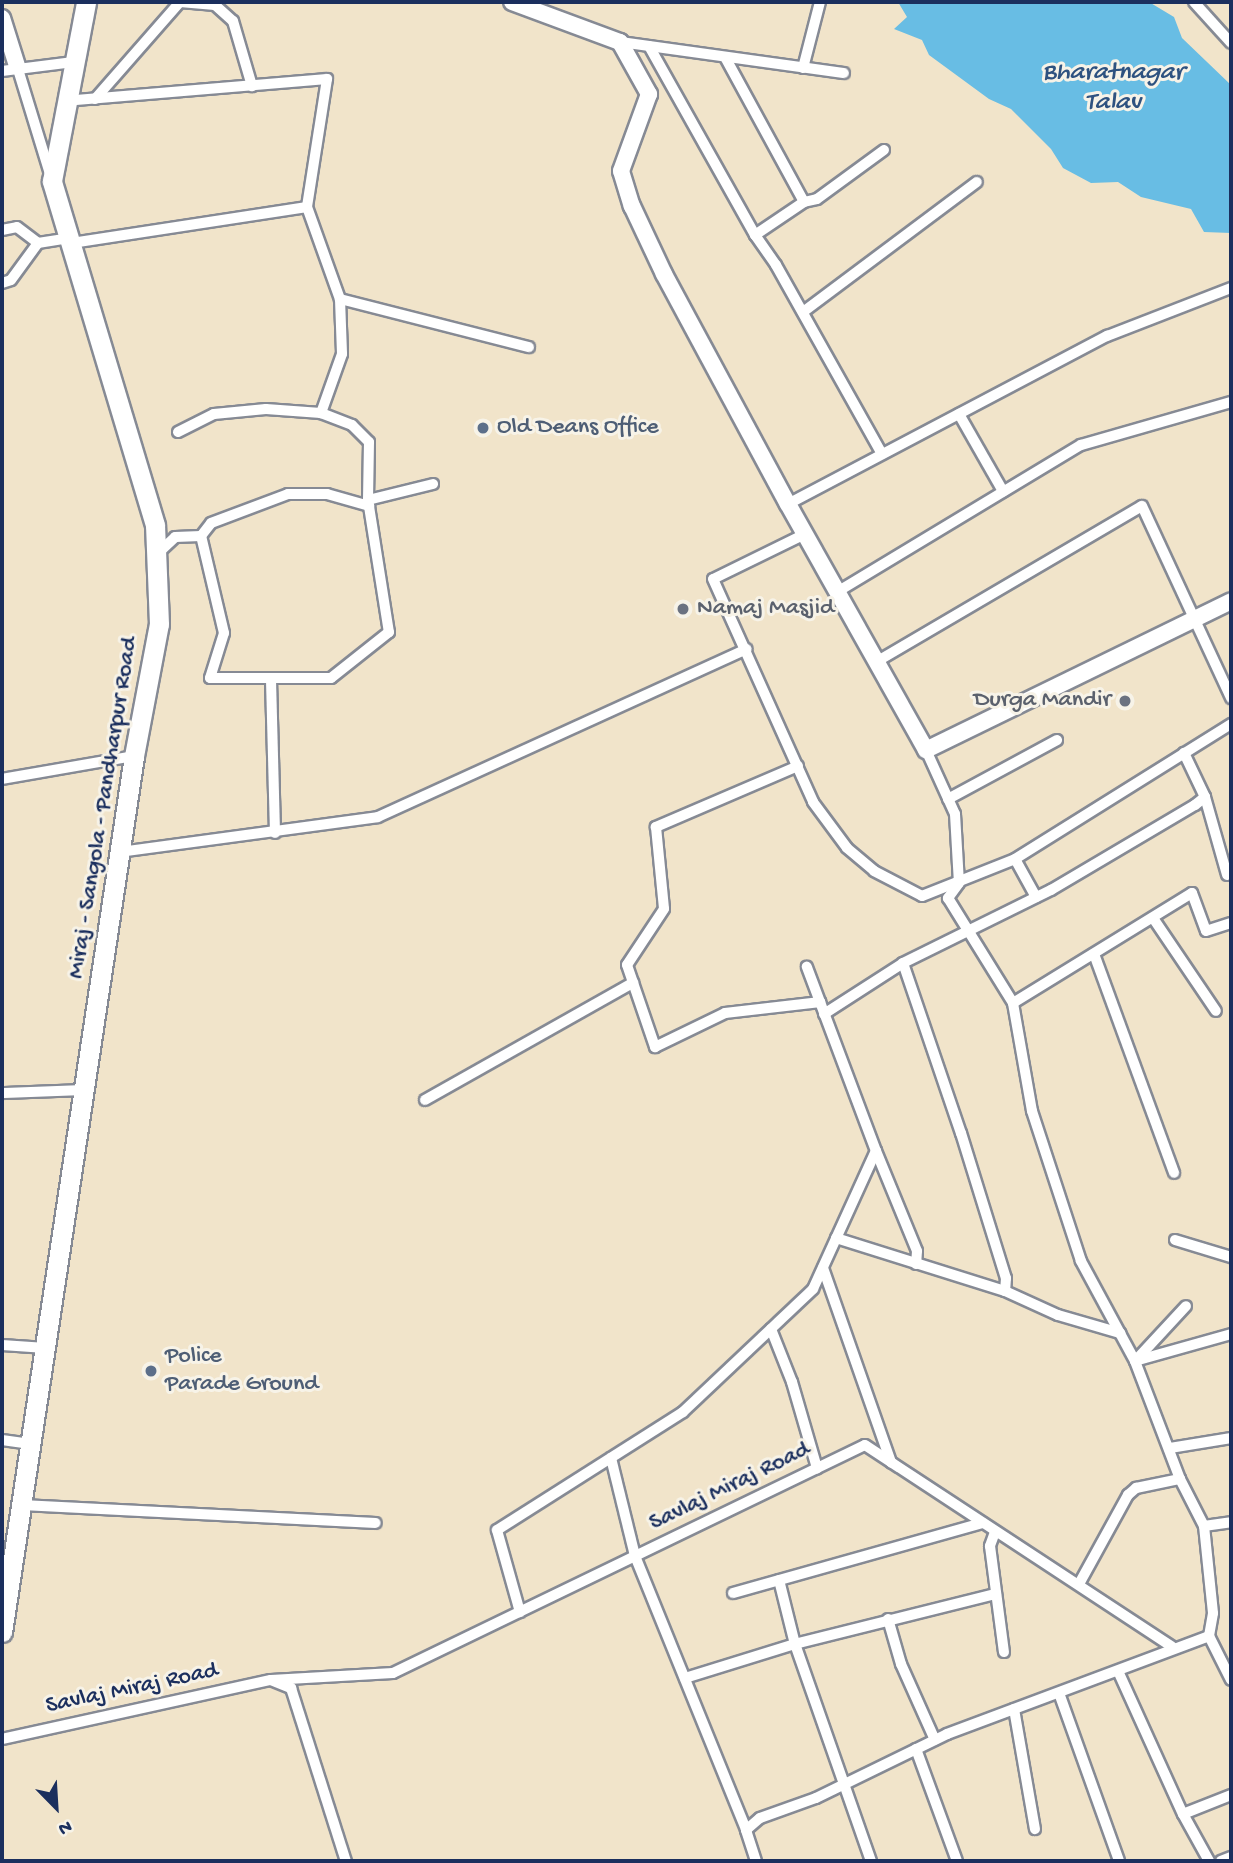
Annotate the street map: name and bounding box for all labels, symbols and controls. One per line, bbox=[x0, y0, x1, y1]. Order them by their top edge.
water label: Bharatnagar Talav bbox=[1042, 58, 1184, 119]
place label: Old Deans Office bbox=[497, 414, 659, 442]
marker: Old Deans Office bbox=[475, 420, 491, 436]
place label: Namaj Masjid bbox=[697, 595, 834, 623]
marker: Namaj Masjid bbox=[675, 601, 691, 617]
street label: Miraj - Sangola - Pandharpur Road bbox=[63, 635, 145, 981]
place label: Durga Mandir bbox=[974, 687, 1111, 715]
marker: Durga Mandir bbox=[1117, 693, 1133, 709]
place label: Police Parade Ground bbox=[165, 1343, 318, 1399]
marker: Police Parade Ground bbox=[143, 1363, 159, 1379]
street label: Savlaj Miraj Road bbox=[645, 1436, 815, 1538]
street label: Savlaj Miraj Road bbox=[43, 1657, 221, 1721]
north arrow bbox=[21, 1772, 91, 1842]
text: N bbox=[54, 1814, 75, 1840]

